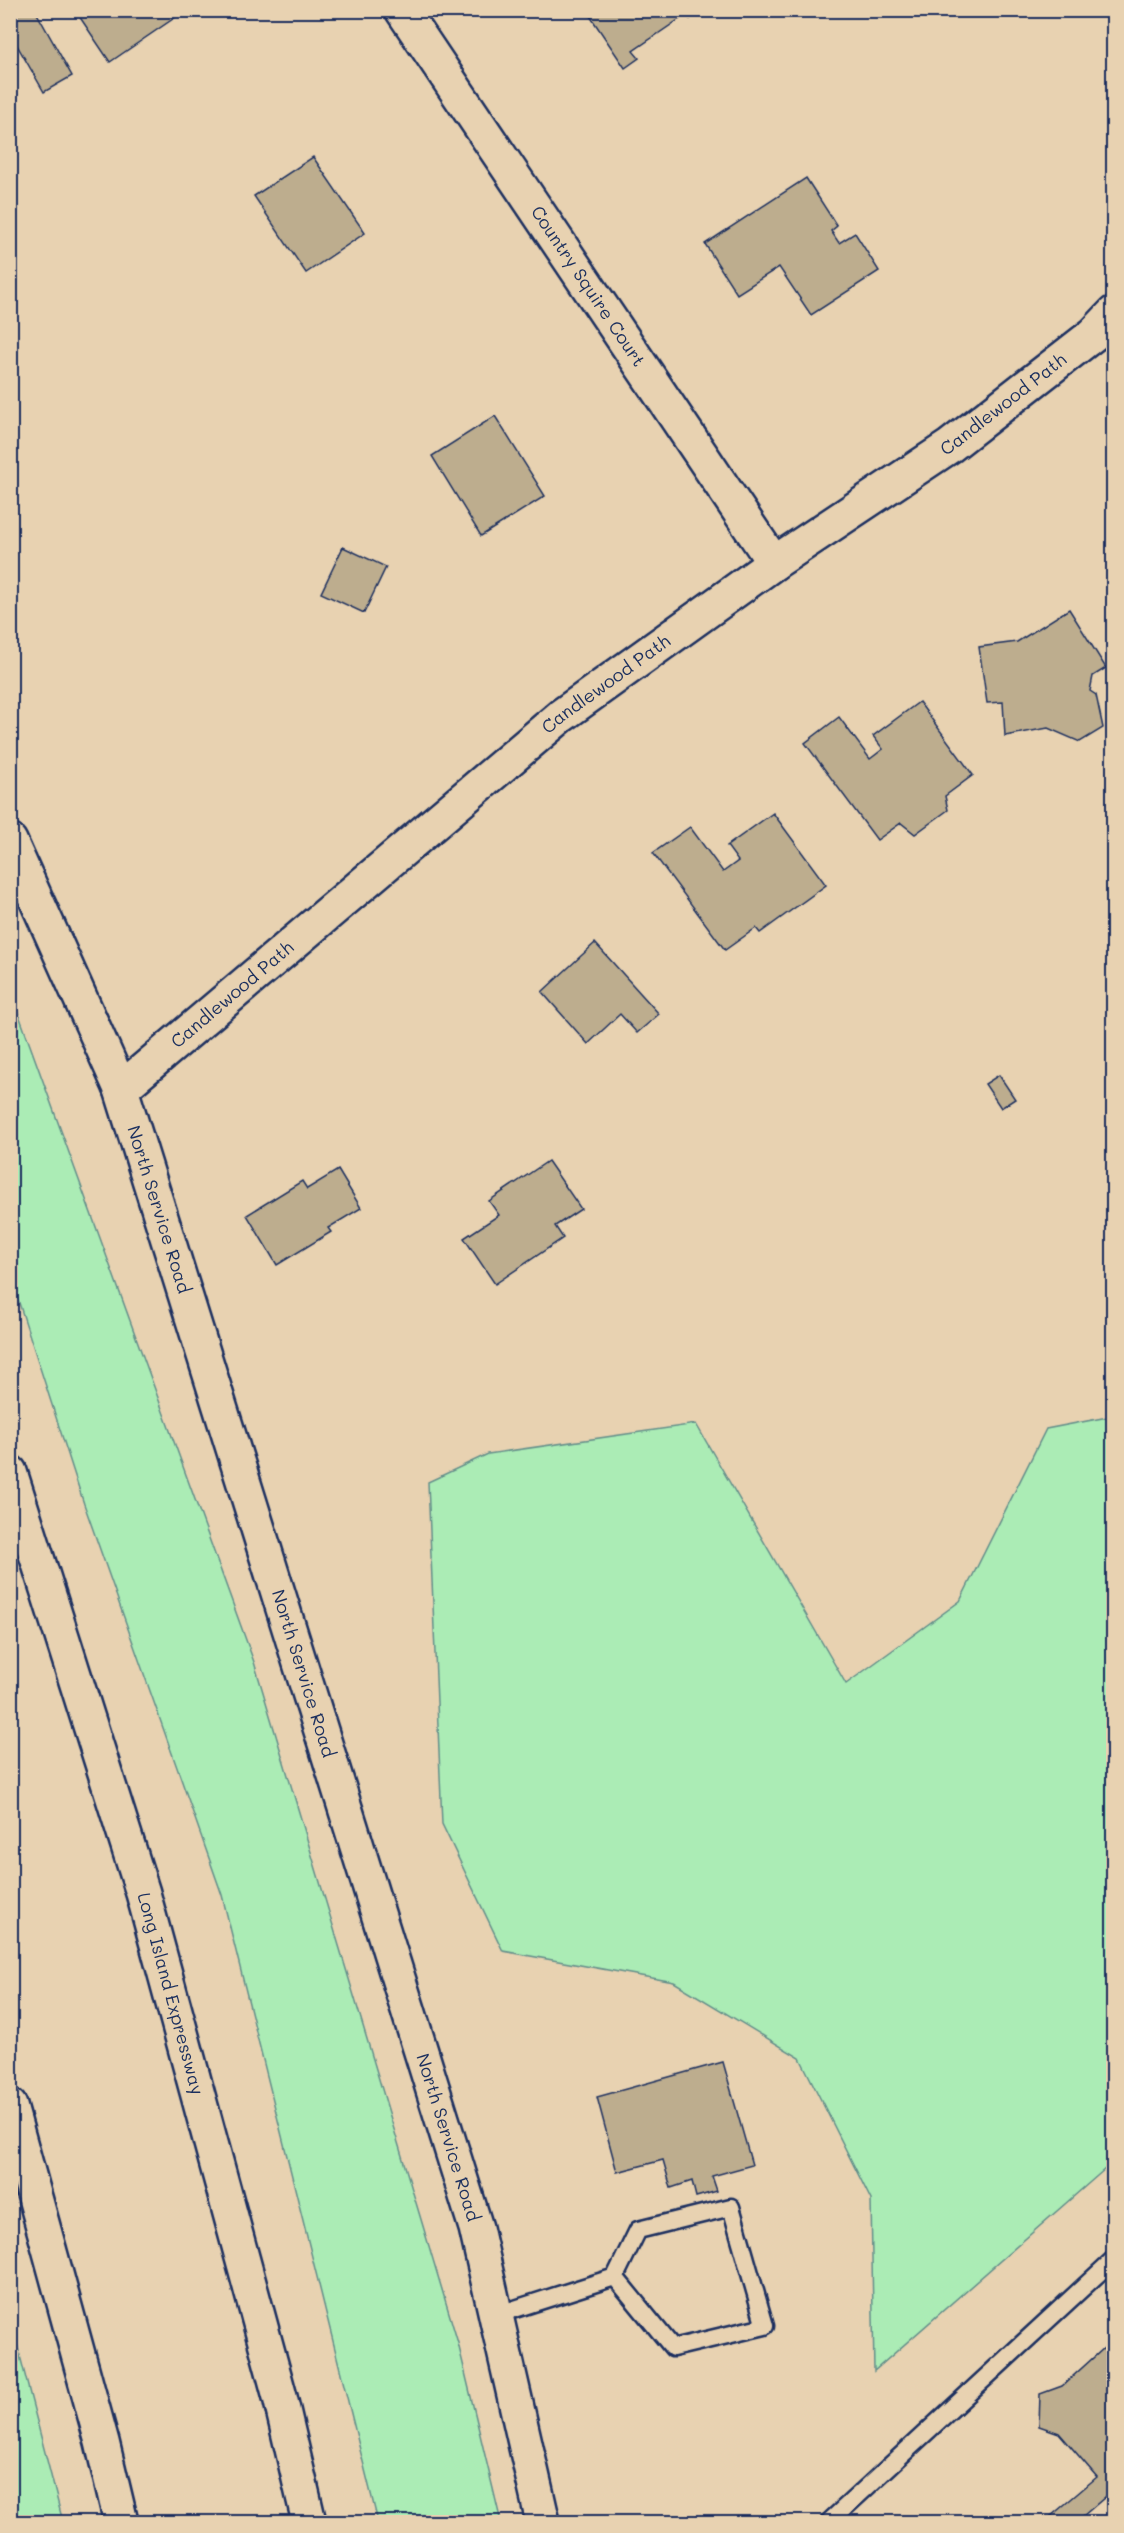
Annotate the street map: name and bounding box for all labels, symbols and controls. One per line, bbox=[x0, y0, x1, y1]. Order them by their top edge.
street label: Country Squire Court bbox=[526, 201, 651, 371]
street label: Candlewood Path bbox=[935, 347, 1071, 460]
street label: Candlewood Path bbox=[536, 628, 675, 739]
street label: Candlewood Path bbox=[165, 935, 298, 1053]
street label: North Service Road bbox=[122, 1122, 197, 1296]
street label: North Service Road bbox=[267, 1586, 342, 1760]
street label: Long Island Expressway bbox=[132, 1890, 210, 2097]
street label: North Service Road bbox=[411, 2050, 486, 2224]

